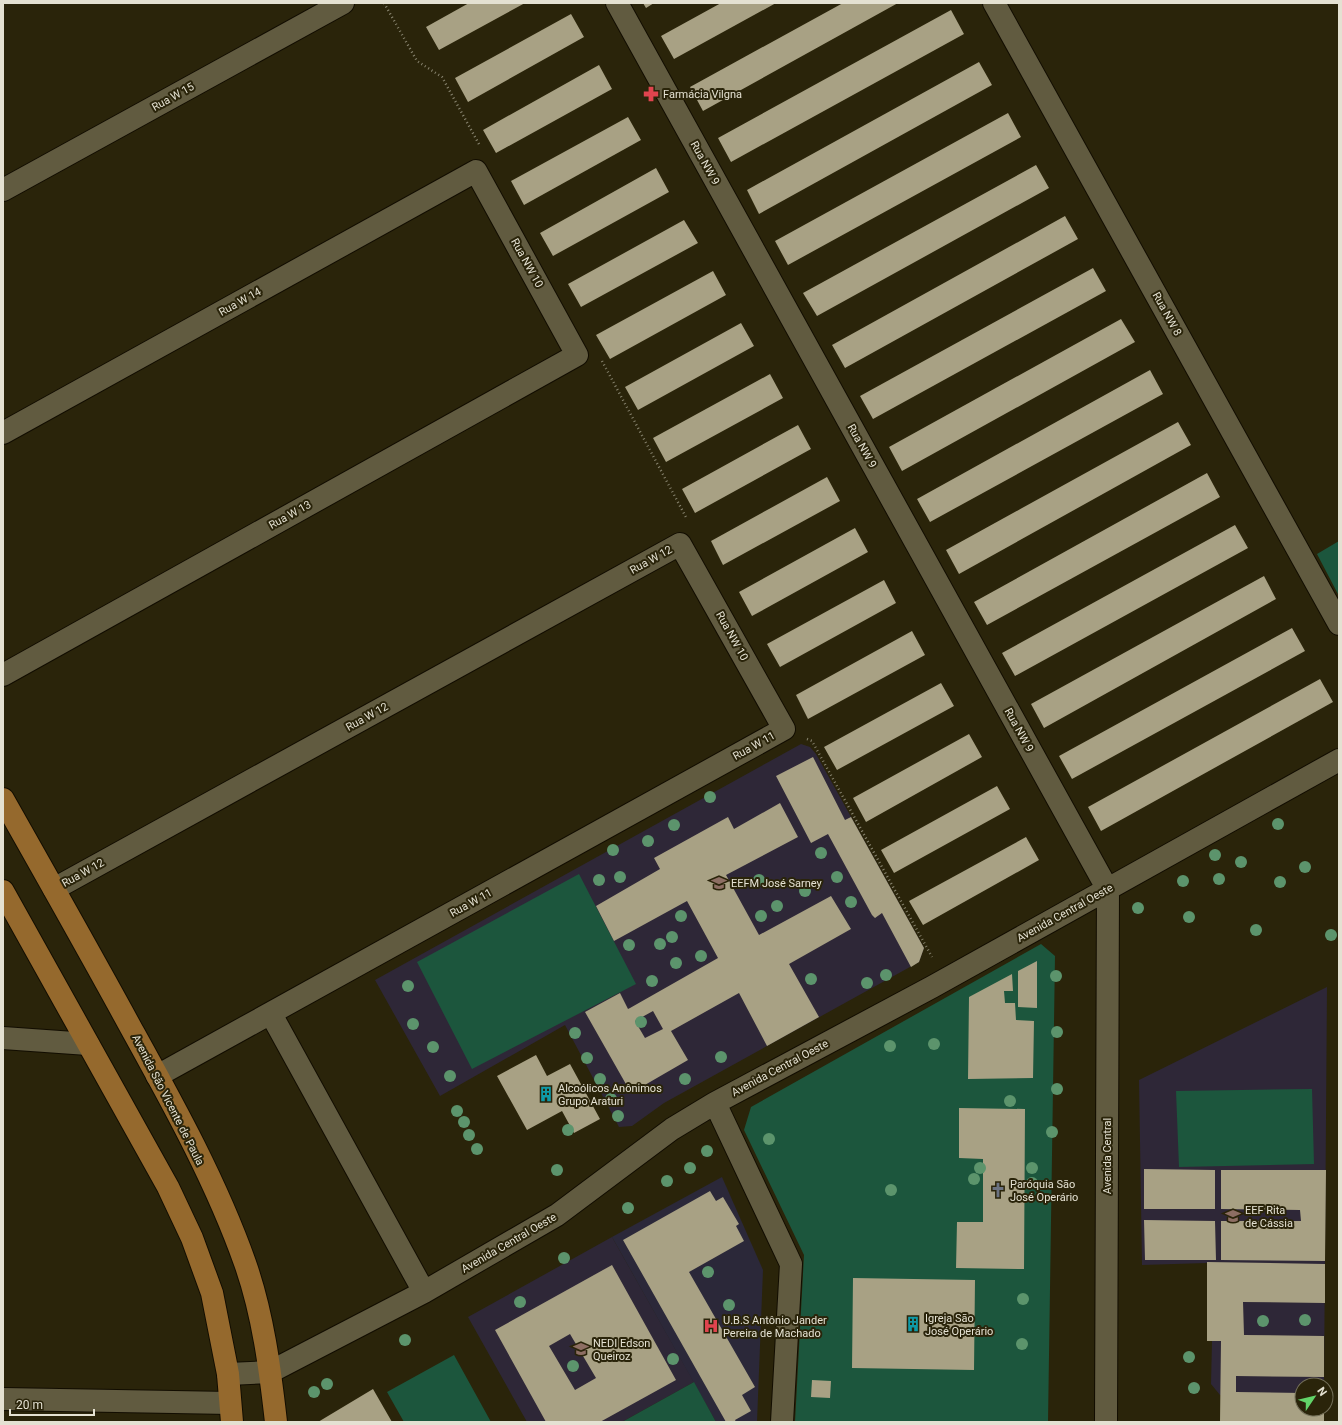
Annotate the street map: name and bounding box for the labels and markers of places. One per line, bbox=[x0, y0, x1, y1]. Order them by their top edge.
pharmacy icon: Farmácia Vilgna bbox=[642, 85, 660, 103]
place label: Farmácia Vilgna bbox=[663, 88, 742, 101]
school or university icon: EEFM José Sarney bbox=[710, 874, 728, 892]
place label: EEFM José Sarney bbox=[731, 877, 823, 890]
place label: Alcoólicos Anônimos Grupo Araturi bbox=[558, 1082, 662, 1108]
building icon: Alcoólicos Anônimos Grupo Araturi bbox=[537, 1085, 555, 1103]
place label: Paróquia São José Operário bbox=[1010, 1178, 1078, 1204]
church icon: Paróquia São José Operário bbox=[989, 1181, 1007, 1199]
place label: EEF Rita de Cássia bbox=[1245, 1204, 1293, 1230]
school or university icon: EEF Rita de Cássia bbox=[1224, 1207, 1242, 1225]
place label: Igreja São José Operário bbox=[925, 1312, 993, 1338]
place label: U.B.S Antônio Jander Pereira de Machado bbox=[723, 1314, 827, 1340]
building icon: Igreja São José Operário bbox=[904, 1315, 922, 1333]
hospital icon: U.B.S Antônio Jander Pereira de Machado bbox=[702, 1317, 720, 1335]
place label: NEDI Edson Queiroz bbox=[593, 1337, 650, 1363]
school or university icon: NEDI Edson Queiroz bbox=[572, 1340, 590, 1358]

